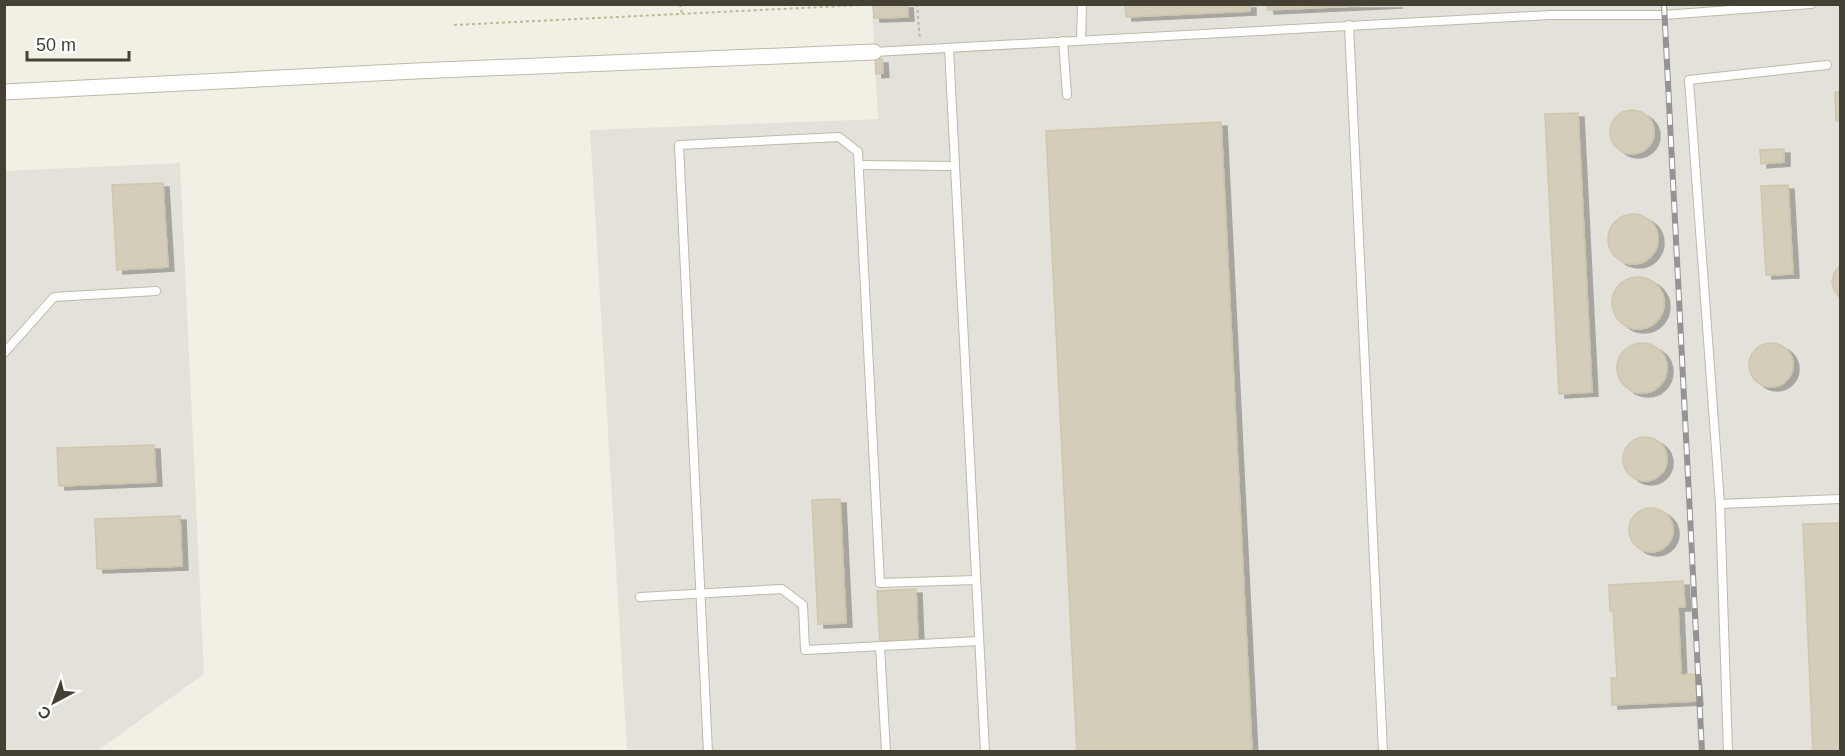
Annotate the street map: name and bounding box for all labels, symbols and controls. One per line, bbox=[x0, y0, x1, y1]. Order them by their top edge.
scale bar bbox=[27, 24, 129, 62]
text: 50 m bbox=[36, 35, 76, 55]
north arrow bbox=[24, 672, 84, 732]
text: С bbox=[34, 702, 54, 723]

